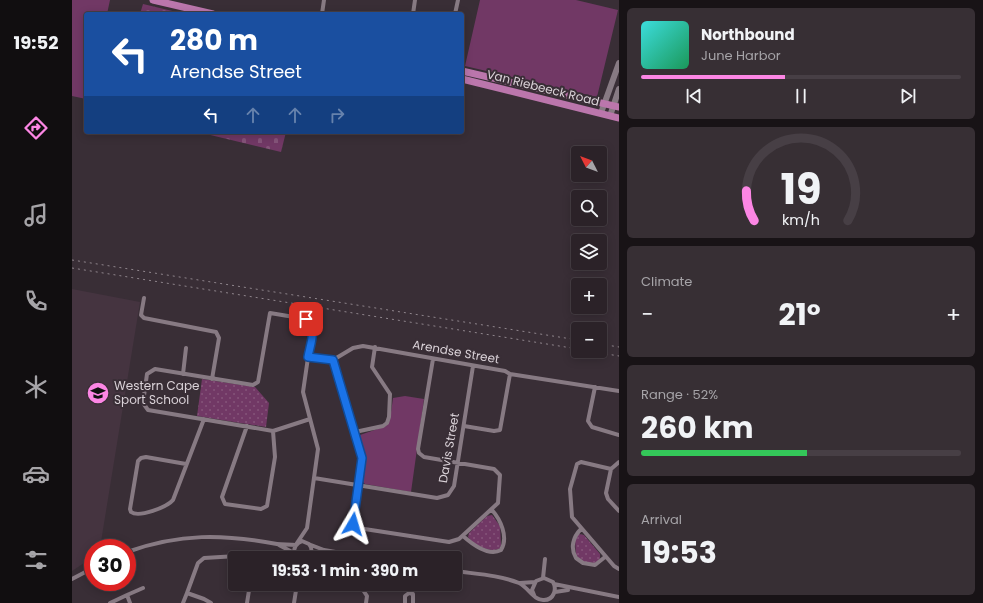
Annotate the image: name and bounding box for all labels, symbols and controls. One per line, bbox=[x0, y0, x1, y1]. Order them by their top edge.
text: 280 m bbox=[170, 21, 258, 60]
text: Northbound bbox=[701, 24, 795, 45]
icon: left bbox=[104, 28, 156, 80]
text: 19:52 bbox=[14, 30, 58, 55]
text: June Harbor bbox=[701, 46, 781, 65]
text: Arendse Street bbox=[170, 59, 302, 84]
street label: Van Riebeeck Road bbox=[485, 65, 601, 110]
icon: previous bbox=[683, 85, 705, 107]
icon: pause bbox=[790, 85, 812, 107]
icon: next bbox=[897, 85, 919, 107]
icon: left bbox=[200, 104, 222, 126]
icon: ahead bbox=[242, 104, 264, 126]
icon: ahead bbox=[284, 104, 306, 126]
icon: right bbox=[326, 104, 348, 126]
icon: directions bbox=[22, 114, 50, 142]
north arrow bbox=[571, 146, 607, 182]
map controls bbox=[571, 146, 607, 358]
text: 19 bbox=[780, 159, 822, 218]
button: search bbox=[571, 190, 607, 226]
icon: music bbox=[22, 201, 50, 229]
text: km/h bbox=[782, 209, 820, 229]
button: layers bbox=[571, 234, 607, 270]
text: Climate bbox=[641, 272, 692, 291]
button: + bbox=[571, 278, 607, 314]
icon: phone bbox=[22, 287, 50, 315]
text: 21° bbox=[778, 293, 821, 336]
text: − bbox=[641, 299, 653, 330]
text: + bbox=[946, 299, 961, 330]
pin bbox=[289, 302, 323, 336]
icon: arrive bbox=[295, 308, 317, 330]
button: − bbox=[571, 322, 607, 358]
street label: Arendse Street bbox=[411, 336, 501, 368]
icon: climate bbox=[22, 373, 50, 401]
place label: Western Cape Sport School bbox=[114, 377, 200, 408]
school or university icon: Western Cape Sport School bbox=[85, 380, 111, 406]
text: Range · 52% bbox=[641, 385, 718, 404]
text: 260 km bbox=[641, 406, 753, 449]
street label: Davis Street bbox=[434, 412, 463, 484]
icon: car bbox=[22, 460, 50, 488]
position arrow bbox=[332, 503, 374, 545]
text: Arrival bbox=[641, 510, 682, 529]
text: 19:53 bbox=[641, 531, 717, 574]
speed limit sign: 30 bbox=[84, 539, 136, 591]
icon: filters bbox=[22, 546, 50, 574]
text: 19:53 · 1 min · 390 m bbox=[272, 560, 418, 581]

